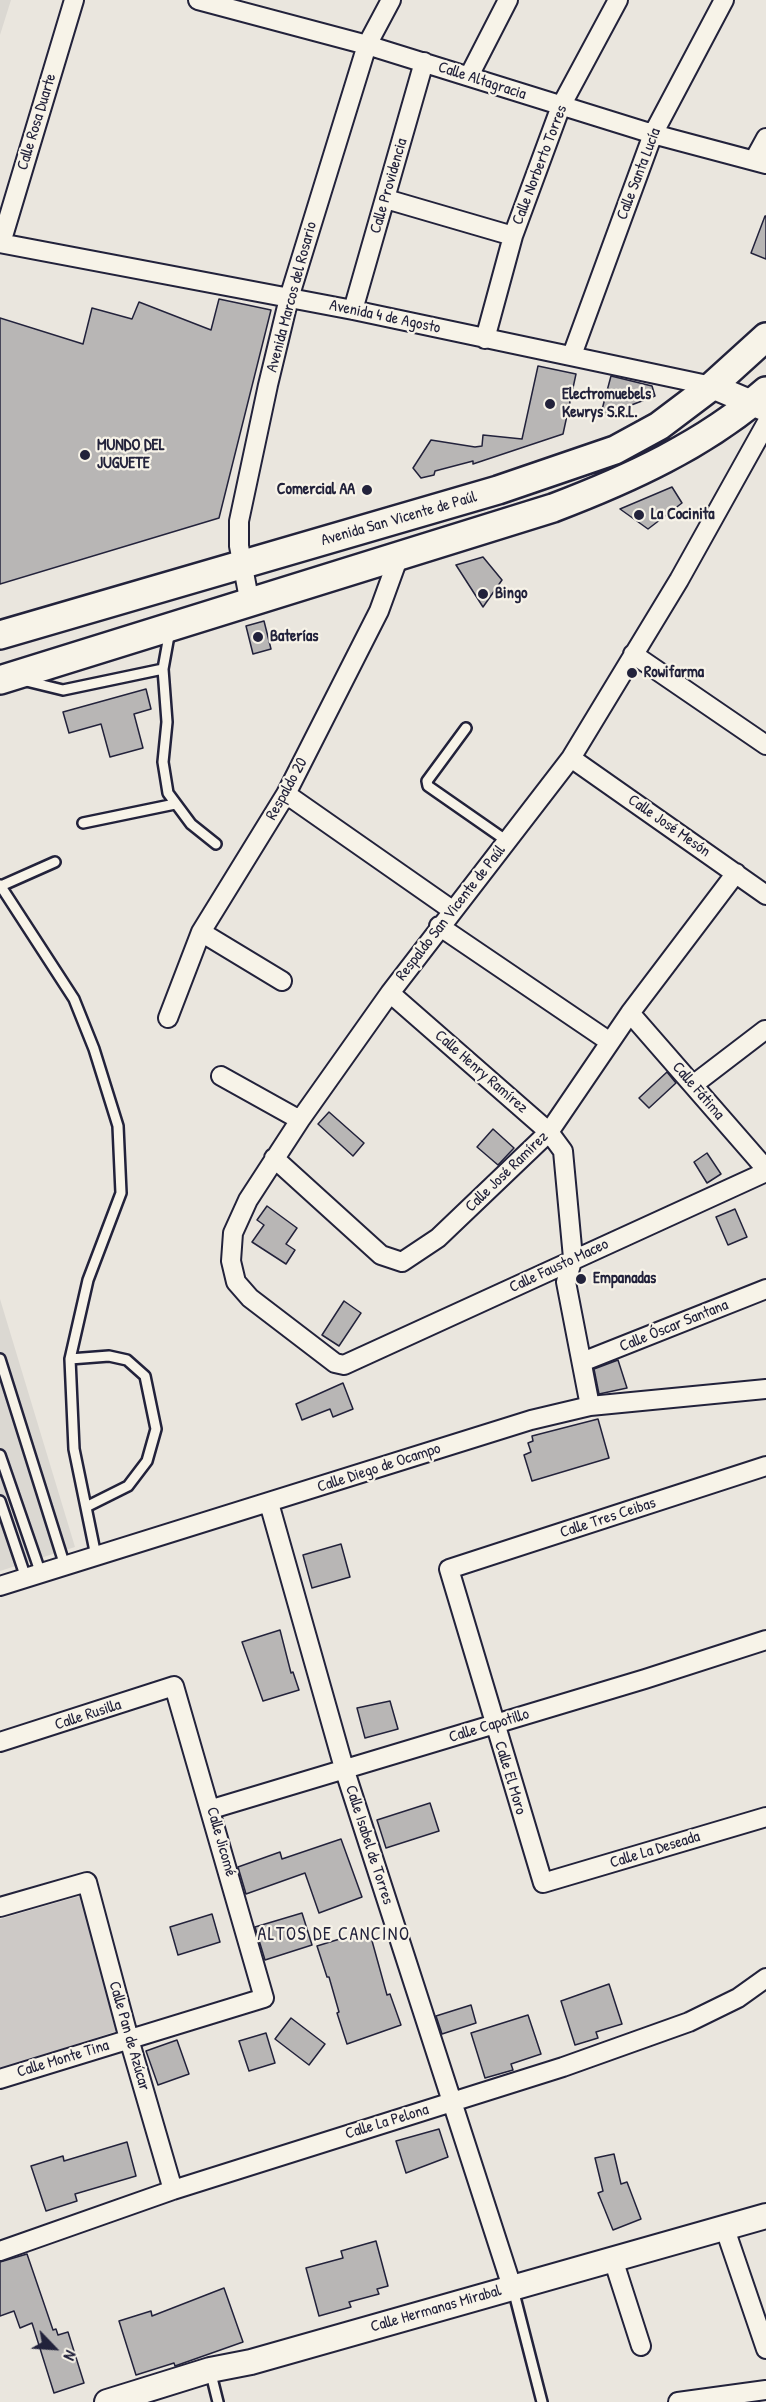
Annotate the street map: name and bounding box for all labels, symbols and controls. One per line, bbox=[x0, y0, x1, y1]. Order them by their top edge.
street label: Calle Altagracia bbox=[436, 58, 528, 104]
street label: Calle Rosa Duarte bbox=[13, 71, 61, 173]
street label: Calle Norberto Torres bbox=[508, 102, 572, 228]
street label: Calle Santa Lucía bbox=[613, 125, 665, 223]
street label: Calle Providencia bbox=[366, 136, 412, 236]
street label: Avenida Marcos del Rosario bbox=[263, 220, 321, 374]
street label: Avenida 4 de Agosto bbox=[328, 296, 442, 338]
place label: Electromuebels Kewrys S.R.L. bbox=[562, 385, 651, 423]
marker: Electromuebels Kewrys S.R.L. bbox=[543, 397, 557, 411]
place label: MUNDO DEL JUGUETE bbox=[97, 436, 165, 474]
marker: MUNDO DEL JUGUETE bbox=[78, 448, 92, 462]
place label: Comercial AA bbox=[277, 480, 355, 500]
marker: Comercial AA bbox=[360, 483, 374, 497]
street label: Avenida San Vicente de Paúl bbox=[319, 488, 479, 550]
place label: La Cocinita bbox=[651, 505, 715, 525]
marker: La Cocinita bbox=[632, 508, 646, 522]
place label: Bingo bbox=[495, 584, 527, 604]
marker: Bingo bbox=[476, 587, 490, 601]
place label: Baterías bbox=[270, 627, 318, 647]
marker: Baterías bbox=[251, 630, 265, 644]
place label: Rowifarma bbox=[644, 663, 704, 683]
marker: Rowifarma bbox=[625, 666, 639, 680]
street label: Respaldo 20 bbox=[262, 755, 312, 823]
street label: Calle José Mesón bbox=[624, 791, 714, 861]
street label: Respaldo San Vicente de Paúl bbox=[392, 841, 510, 985]
street label: Calle Henry Ramírez bbox=[431, 1026, 531, 1118]
street label: Calle Fátima bbox=[668, 1058, 728, 1124]
street label: Calle José Ramírez bbox=[462, 1128, 552, 1216]
street label: Calle Fausto Maceo bbox=[506, 1235, 612, 1297]
place label: Empanadas bbox=[593, 1269, 656, 1289]
marker: Empanadas bbox=[574, 1272, 588, 1286]
street label: Calle Óscar Santana bbox=[617, 1295, 731, 1357]
street label: Calle Diego de Ocampo bbox=[315, 1439, 443, 1497]
street label: Calle Tres Ceibas bbox=[558, 1493, 658, 1543]
street label: Calle Rusilla bbox=[52, 1695, 124, 1735]
street label: Calle Capotillo bbox=[447, 1705, 531, 1747]
street label: Calle El Moro bbox=[490, 1739, 530, 1817]
street label: Calle Isabel de Torres bbox=[341, 1783, 397, 1907]
street label: Calle Jicomé bbox=[202, 1805, 240, 1879]
street label: Calle La Deseada bbox=[608, 1827, 702, 1873]
district label: ALTOS DE CANCINO bbox=[258, 1924, 410, 1946]
street label: Calle Pan de Azúcar bbox=[104, 1979, 154, 2093]
street label: Calle Monte Tina bbox=[15, 2036, 111, 2082]
street label: Calle La Pelona bbox=[343, 2100, 431, 2144]
street label: Calle Hermanas Mirabal bbox=[368, 2281, 504, 2337]
north arrow bbox=[24, 2318, 84, 2378]
text: N bbox=[59, 2347, 82, 2364]

